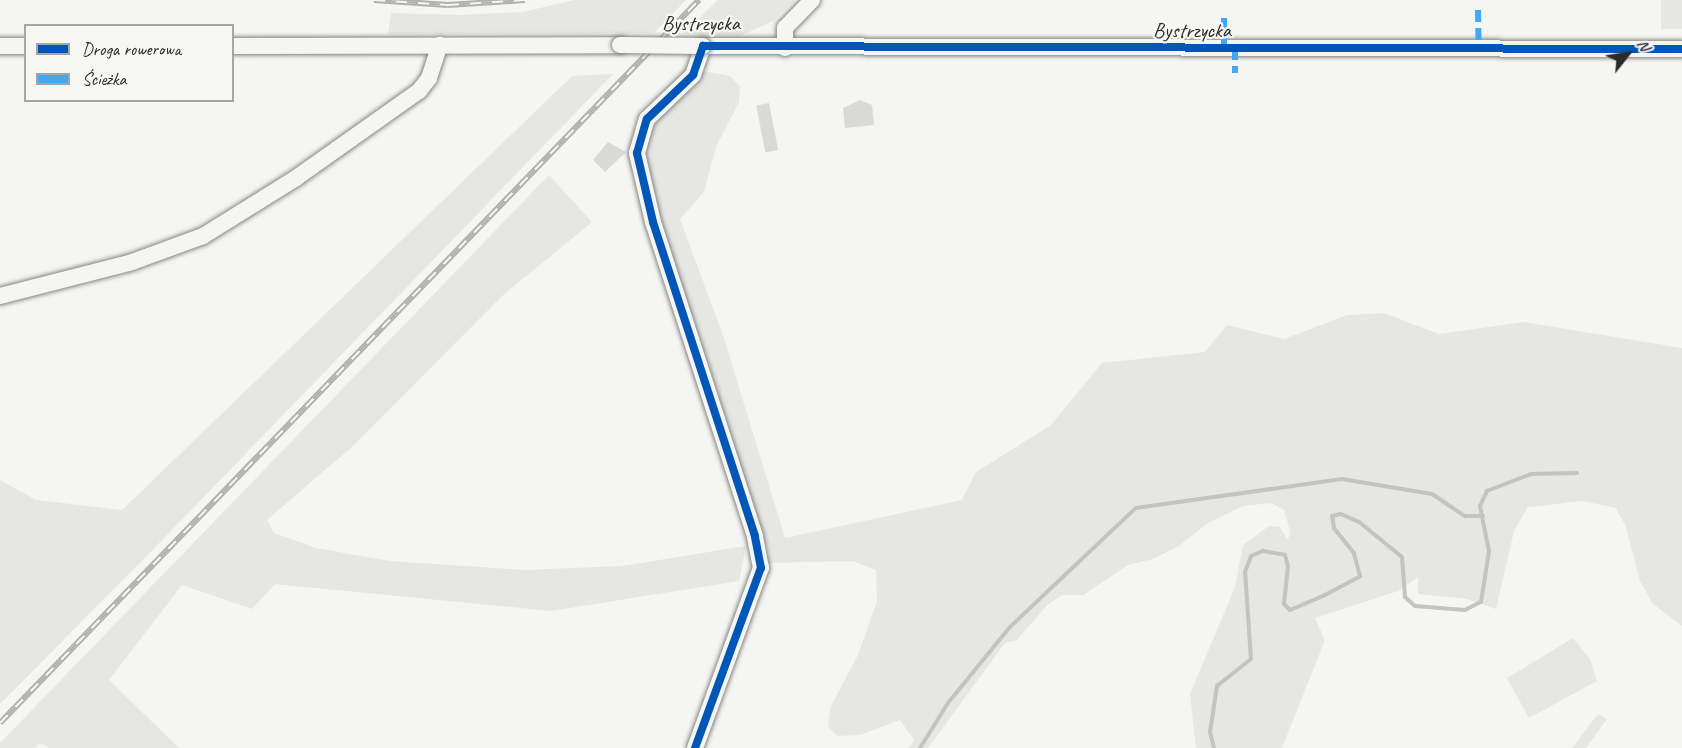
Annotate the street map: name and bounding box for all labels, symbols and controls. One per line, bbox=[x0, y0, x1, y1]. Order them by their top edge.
street label: Bystrzycka bbox=[662, 10, 740, 36]
street label: Bystrzycka bbox=[1153, 17, 1231, 43]
legend bbox=[24, 24, 234, 102]
north arrow bbox=[1598, 24, 1658, 84]
text: N bbox=[1632, 36, 1655, 54]
text: Droga rowerowa bbox=[82, 38, 181, 60]
text: Ścieżka bbox=[82, 68, 126, 90]

